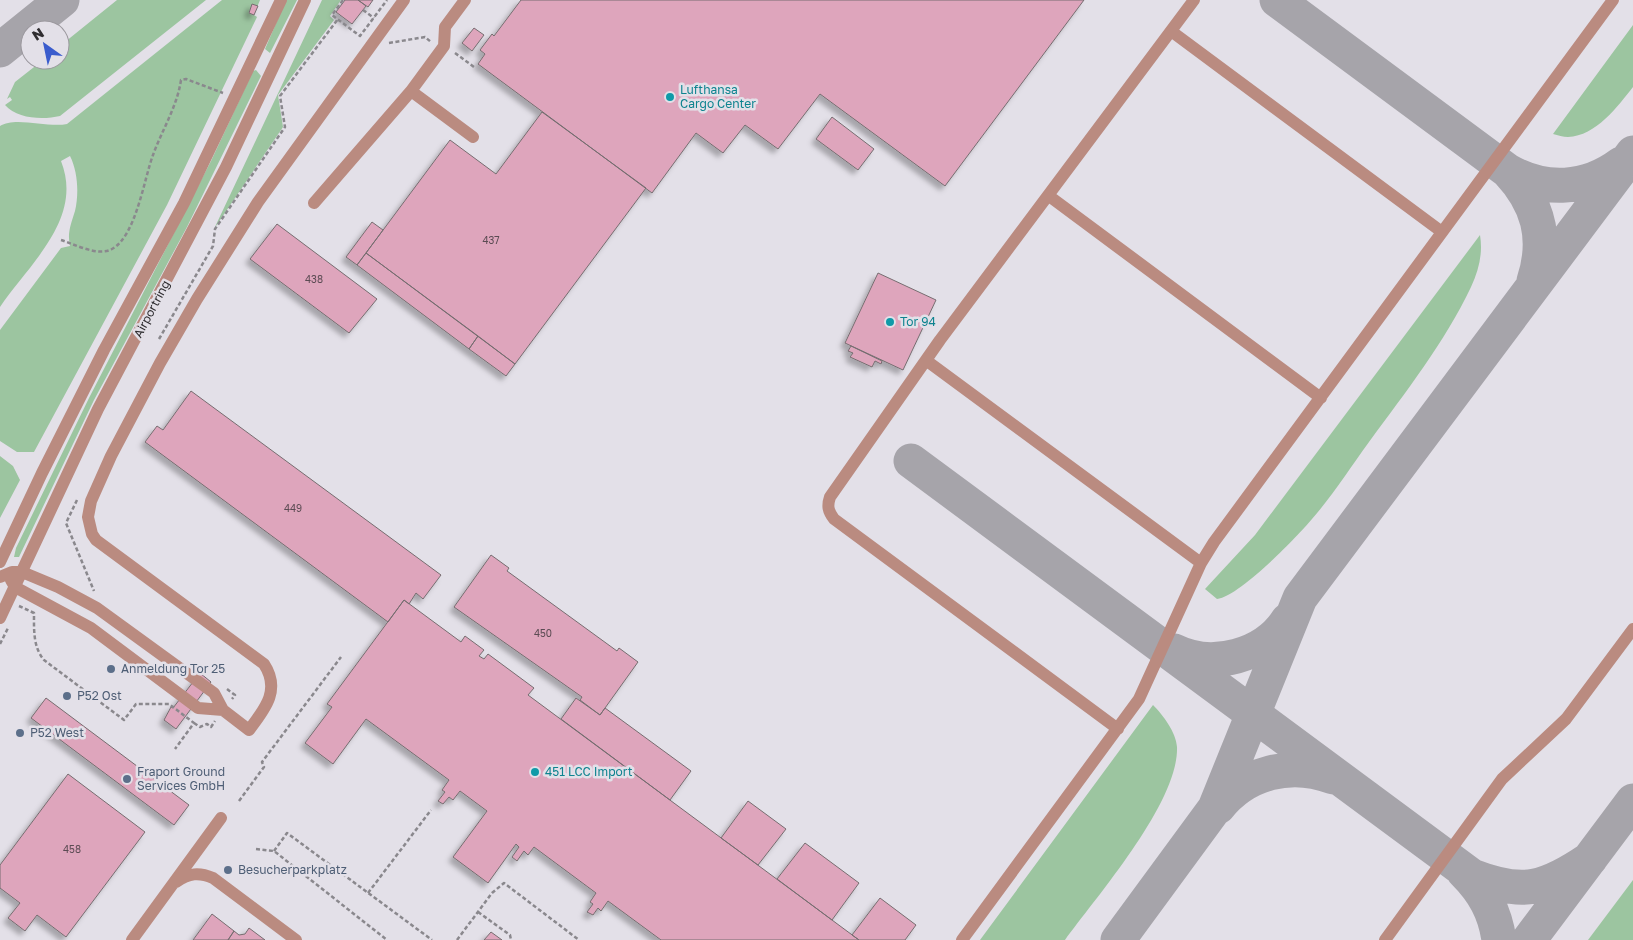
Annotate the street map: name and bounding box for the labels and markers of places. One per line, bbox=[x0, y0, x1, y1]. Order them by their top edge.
place label: Lufthansa Cargo Center bbox=[680, 82, 756, 111]
marker: Lufthansa Cargo Center bbox=[664, 91, 676, 103]
place label: Tor 94 bbox=[900, 314, 936, 329]
marker: Tor 94 bbox=[884, 316, 896, 328]
place label: Anmeldung Tor 25 bbox=[121, 661, 225, 676]
marker: Anmeldung Tor 25 bbox=[105, 663, 117, 675]
place label: P52 Ost bbox=[77, 688, 122, 703]
marker: P52 Ost bbox=[61, 690, 73, 702]
place label: P52 West bbox=[30, 725, 84, 740]
marker: P52 West bbox=[14, 727, 26, 739]
place label: Fraport Ground Services GmbH bbox=[137, 764, 225, 793]
place label: 451 LCC Import bbox=[545, 764, 633, 779]
marker: 451 LCC Import bbox=[529, 766, 541, 778]
marker: Fraport Ground Services GmbH bbox=[121, 773, 133, 785]
place label: Besucherparkplatz bbox=[238, 862, 347, 877]
marker: Besucherparkplatz bbox=[222, 864, 234, 876]

